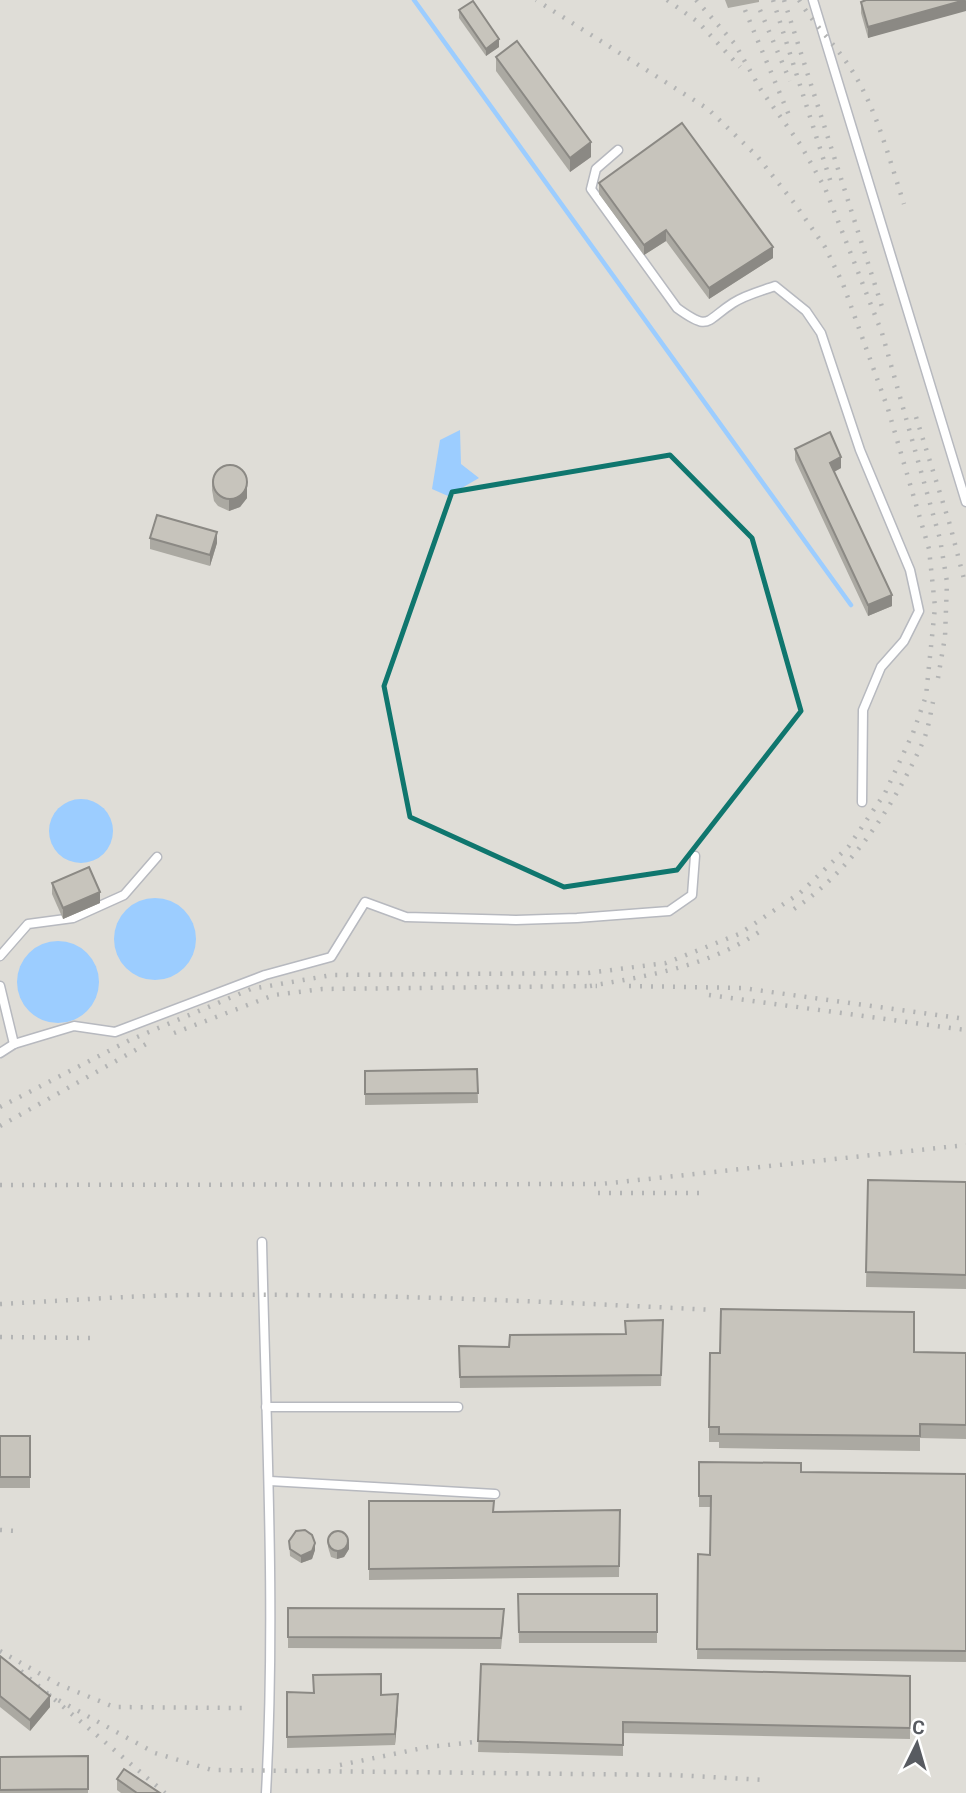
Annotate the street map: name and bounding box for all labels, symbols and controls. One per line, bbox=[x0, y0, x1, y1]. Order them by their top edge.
north arrow bbox=[882, 1709, 952, 1779]
text: С bbox=[911, 1716, 926, 1740]

